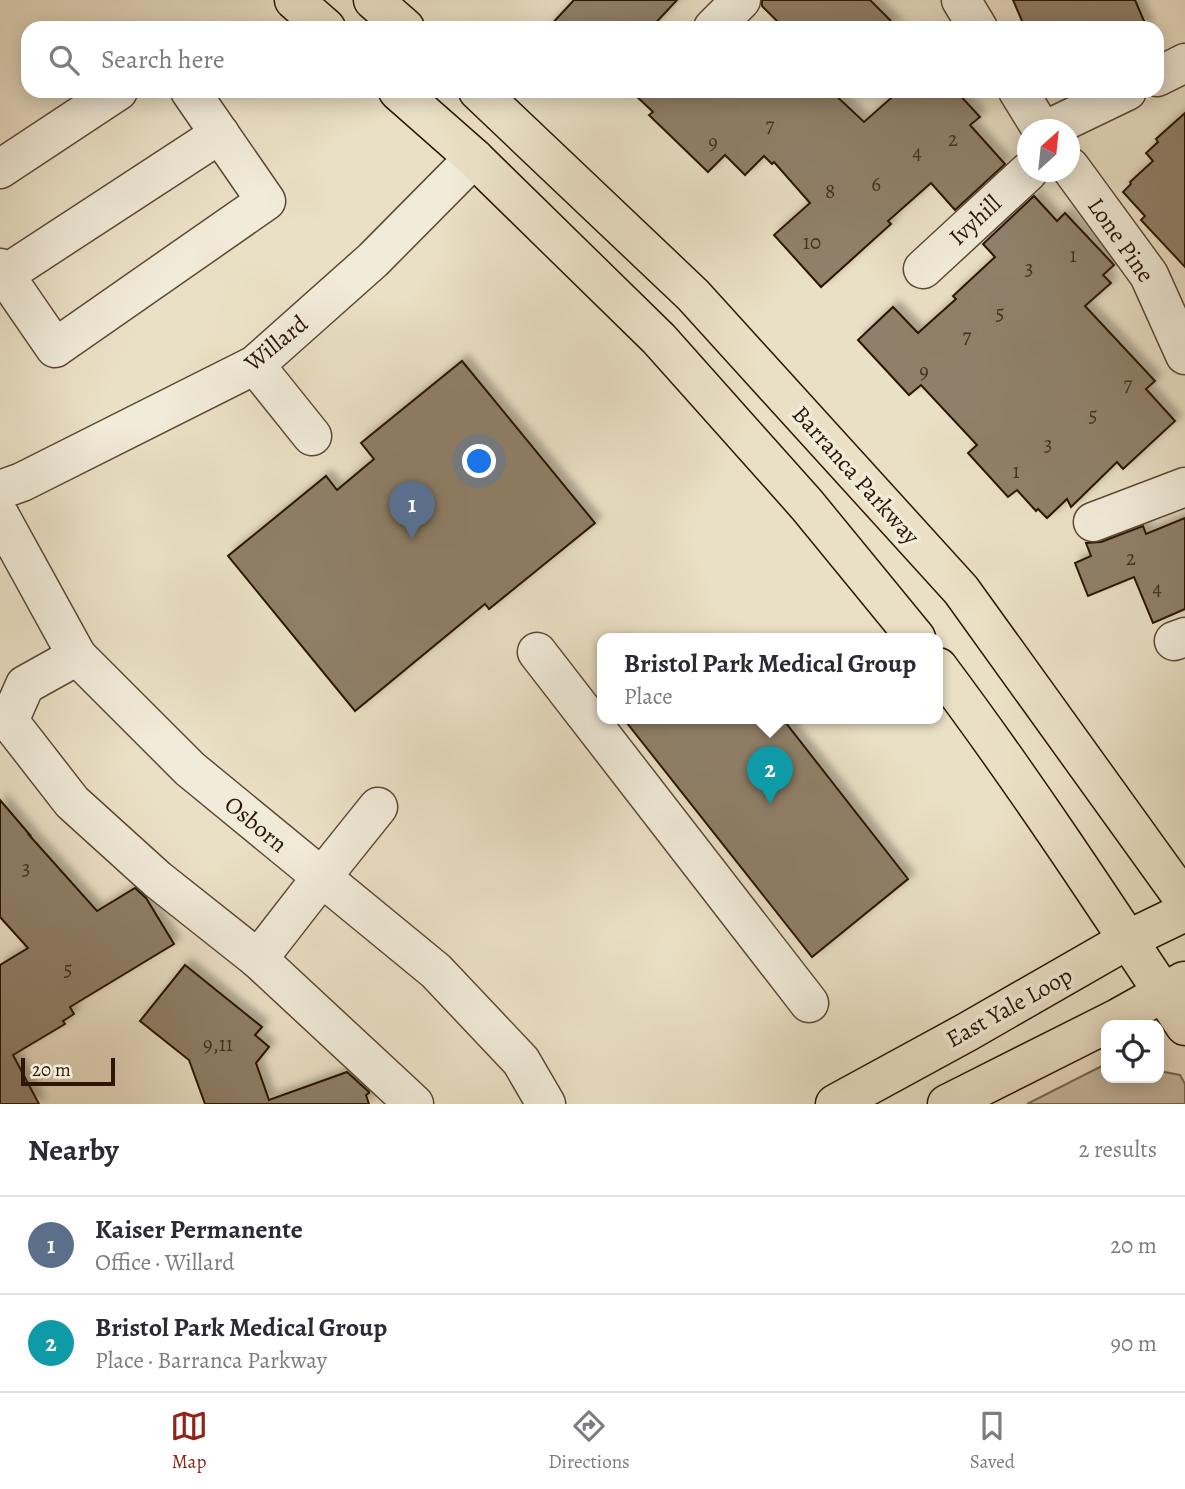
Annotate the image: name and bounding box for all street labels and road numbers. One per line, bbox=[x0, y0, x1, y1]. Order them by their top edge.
street label: Ivyhill bbox=[942, 188, 1008, 252]
street label: Lone Pine bbox=[1080, 191, 1162, 289]
street label: Willard bbox=[237, 308, 314, 379]
street label: Barranca Parkway bbox=[785, 399, 927, 552]
street label: Osborn bbox=[218, 788, 294, 860]
street label: East Yale Loop bbox=[940, 959, 1078, 1055]

